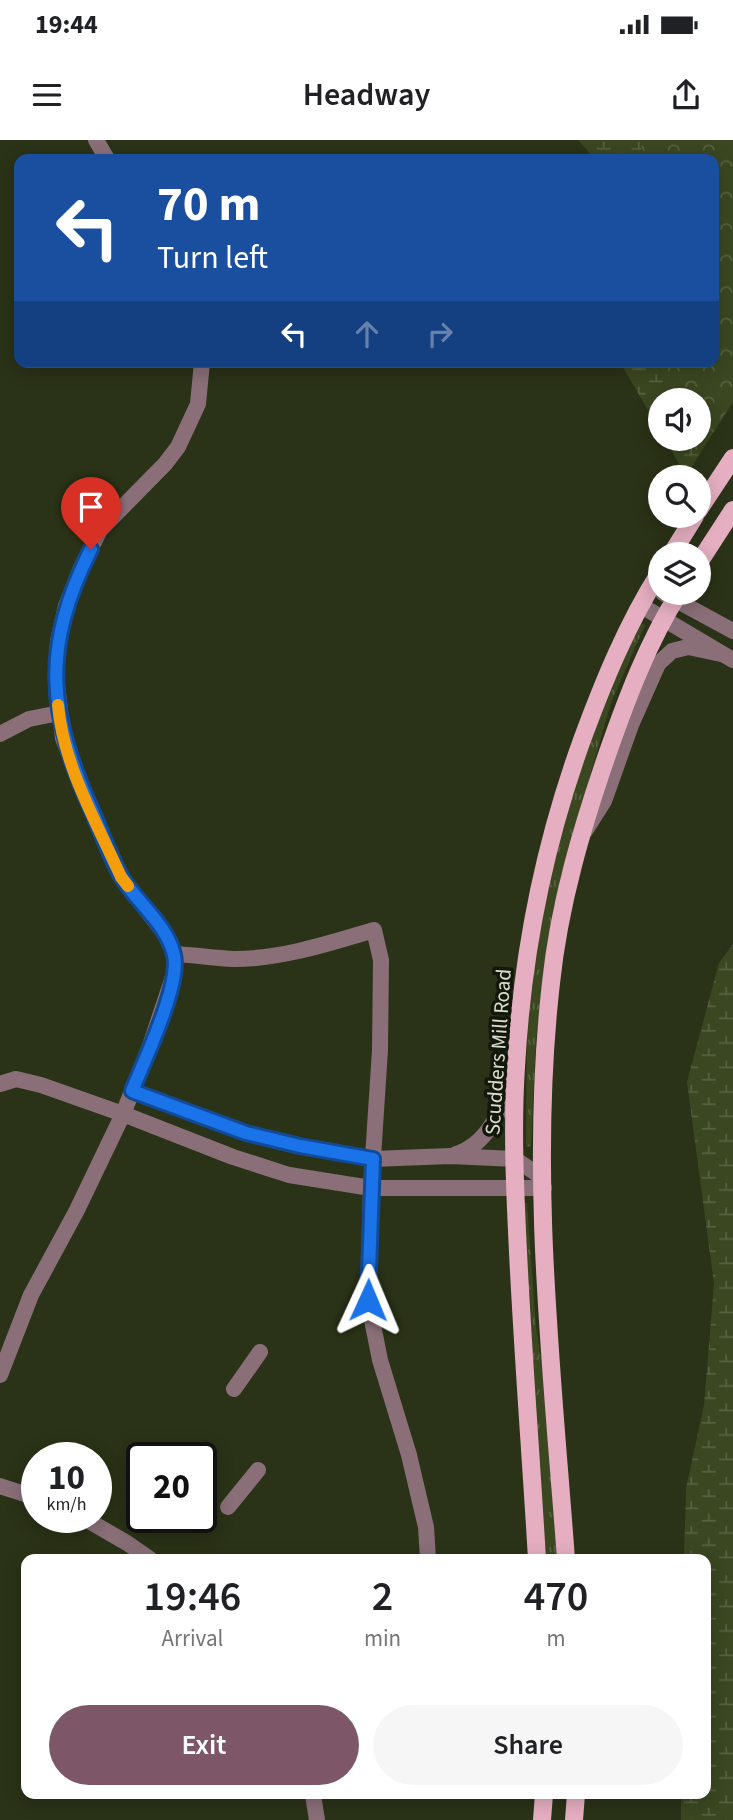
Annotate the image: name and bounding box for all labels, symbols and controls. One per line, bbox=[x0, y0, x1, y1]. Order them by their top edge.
text: 19:44 bbox=[35, 6, 98, 43]
text: Headway bbox=[303, 72, 430, 118]
icon: menu bbox=[28, 76, 66, 114]
icon: share bbox=[667, 76, 705, 114]
text: 70 m bbox=[157, 170, 261, 240]
icon: left bbox=[42, 182, 133, 273]
text: Turn left bbox=[157, 235, 268, 281]
icon: left bbox=[275, 315, 313, 353]
icon: ahead bbox=[348, 315, 386, 353]
icon: right bbox=[421, 315, 459, 353]
map controls bbox=[648, 388, 711, 605]
button: sound bbox=[648, 388, 711, 451]
button: search bbox=[648, 465, 711, 528]
pin bbox=[61, 477, 121, 549]
icon: arrive bbox=[72, 488, 110, 526]
button: layers bbox=[648, 542, 711, 605]
street label: Scudders Mill Road bbox=[477, 968, 519, 1136]
position arrow bbox=[331, 1263, 405, 1337]
speed limit sign: 20 bbox=[126, 1442, 217, 1533]
text: 10 bbox=[48, 1453, 85, 1503]
text: km/h bbox=[47, 1492, 86, 1517]
text: 19:46 bbox=[144, 1567, 241, 1627]
text: 2 bbox=[372, 1567, 393, 1627]
text: 470 bbox=[524, 1567, 588, 1627]
text: Arrival bbox=[162, 1622, 223, 1655]
text: min bbox=[364, 1622, 401, 1655]
text: m bbox=[547, 1622, 566, 1655]
button: Exit bbox=[49, 1705, 359, 1785]
button: Share bbox=[373, 1705, 683, 1785]

